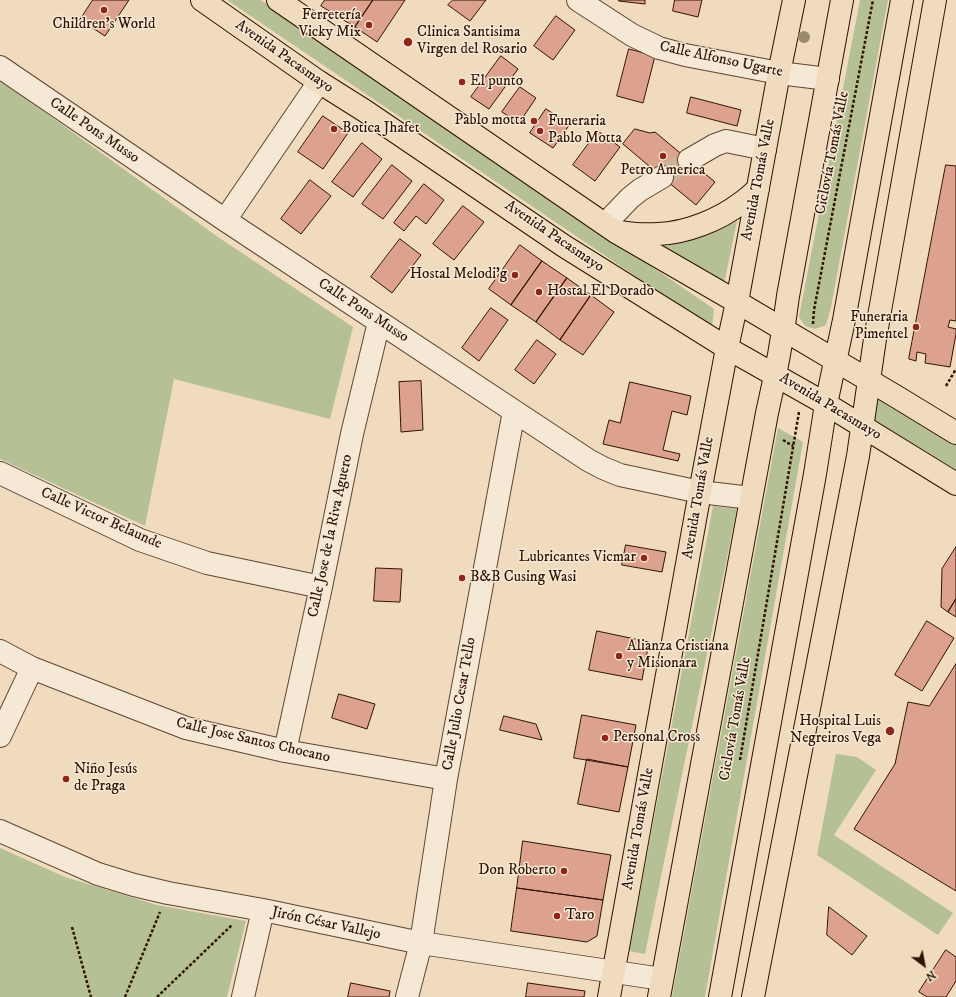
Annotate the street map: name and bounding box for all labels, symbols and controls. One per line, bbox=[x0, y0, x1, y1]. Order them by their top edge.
marker: Children's World bbox=[99, 5, 109, 15]
place label: Ferretería Vicky Mix bbox=[299, 7, 361, 42]
place label: Children's World bbox=[53, 16, 155, 34]
street label: Avenida Pacasmayo bbox=[231, 16, 337, 98]
marker: Ferretería Vicky Mix bbox=[364, 20, 374, 30]
place label: Clinica Santisima Virgen del Rosario bbox=[417, 24, 527, 59]
marker: Clinica Santisima Virgen del Rosario bbox=[402, 36, 414, 48]
street label: Calle Alfonso Ugarte bbox=[658, 38, 784, 82]
place label: El punto bbox=[470, 73, 523, 91]
marker: El punto bbox=[457, 77, 467, 87]
street label: Ciclovía Tomás Valle bbox=[812, 90, 854, 216]
street label: Calle Pons Musso bbox=[46, 94, 142, 168]
place label: Pablo motta bbox=[455, 112, 526, 130]
place label: Funeraria Pablo Motta bbox=[548, 113, 622, 148]
marker: Pablo motta bbox=[529, 116, 539, 126]
street label: Avenida Tomás Valle bbox=[738, 118, 780, 242]
place label: Botica Jhafet bbox=[342, 120, 420, 138]
marker: Botica Jhafet bbox=[329, 124, 339, 134]
marker: Funeraria Pablo Motta bbox=[535, 126, 545, 136]
marker: Petro America bbox=[658, 151, 668, 161]
place label: Petro America bbox=[621, 162, 705, 180]
street label: Avenida Pacasmayo bbox=[501, 197, 607, 277]
place label: Hostal Melodi'g bbox=[410, 266, 507, 284]
marker: Hostal Melodi'g bbox=[510, 270, 520, 280]
street label: Calle Pons Musso bbox=[314, 275, 412, 347]
place label: Hostal El Dorado bbox=[547, 283, 654, 301]
marker: Hostal El Dorado bbox=[534, 287, 544, 297]
place label: Funeraria Pimentel bbox=[850, 309, 908, 344]
marker: Funeraria Pimentel bbox=[911, 322, 921, 332]
street label: Avenida Pacasmayo bbox=[776, 370, 884, 444]
street label: Avenida Tomás Valle bbox=[679, 435, 719, 561]
street label: Calle Jose de la Riva Aguero bbox=[305, 453, 357, 619]
street label: Calle Victor Belaunde bbox=[38, 484, 164, 554]
place label: Lubricantes Vicmar bbox=[519, 549, 636, 567]
marker: Lubricantes Vicmar bbox=[639, 553, 649, 563]
place label: B&B Cusing Wasi bbox=[470, 569, 576, 587]
marker: B&B Cusing Wasi bbox=[457, 573, 467, 583]
street label: Calle Julio Cesar Tello bbox=[439, 636, 481, 772]
place label: Alianza Cristiana y Misionara bbox=[627, 638, 729, 673]
marker: Alianza Cristiana y Misionara bbox=[614, 651, 624, 661]
street label: Ciclovía Tomás Valle bbox=[716, 656, 756, 782]
place label: Hospital Luis Negreiros Vega bbox=[790, 713, 881, 748]
street label: Calle Jose Santos Chocano bbox=[174, 715, 332, 767]
marker: Hospital Luis Negreiros Vega bbox=[884, 725, 896, 737]
place label: Personal Cross bbox=[613, 729, 700, 747]
marker: Personal Cross bbox=[600, 733, 610, 743]
place label: Niño Jesús de Praga bbox=[74, 761, 137, 796]
street label: Avenida Tomás Valle bbox=[619, 766, 659, 892]
marker: Niño Jesús de Praga bbox=[61, 774, 71, 784]
place label: Don Roberto bbox=[478, 862, 556, 880]
marker: Don Roberto bbox=[559, 866, 569, 876]
street label: Jirón César Vallejo bbox=[270, 904, 382, 944]
place label: Taro bbox=[565, 907, 594, 925]
marker: Taro bbox=[552, 911, 562, 921]
north arrow bbox=[904, 945, 944, 985]
text: N bbox=[923, 967, 938, 984]

